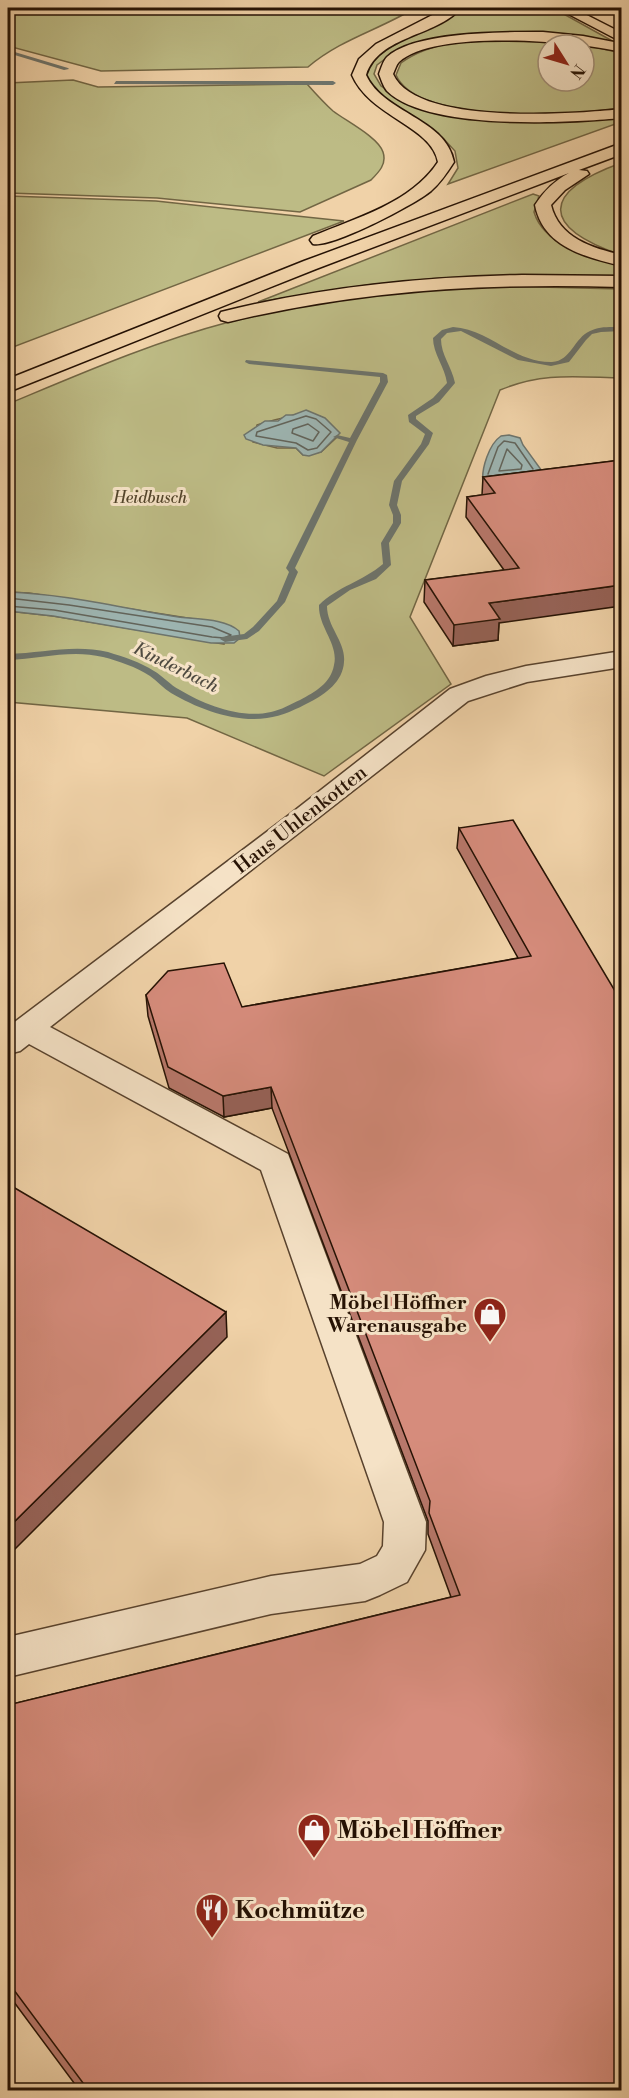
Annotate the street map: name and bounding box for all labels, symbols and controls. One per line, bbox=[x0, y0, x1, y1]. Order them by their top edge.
north arrow bbox=[536, 33, 596, 93]
text: N bbox=[565, 60, 589, 83]
park label: Heidbusch bbox=[112, 488, 187, 508]
water label: Kinderbach bbox=[129, 637, 223, 698]
street label: Haus Uhlenkotten bbox=[229, 760, 373, 880]
place label: Möbel Höffner Warenausgabe bbox=[326, 1291, 467, 1339]
shop icon: Möbel Höffner Warenausgabe bbox=[472, 1296, 508, 1343]
shop icon: Möbel Höffner bbox=[296, 1812, 332, 1859]
place label: Möbel Höffner bbox=[337, 1816, 502, 1846]
restaurant icon: Kochmütze bbox=[194, 1892, 230, 1939]
place label: Kochmütze bbox=[235, 1896, 365, 1926]

